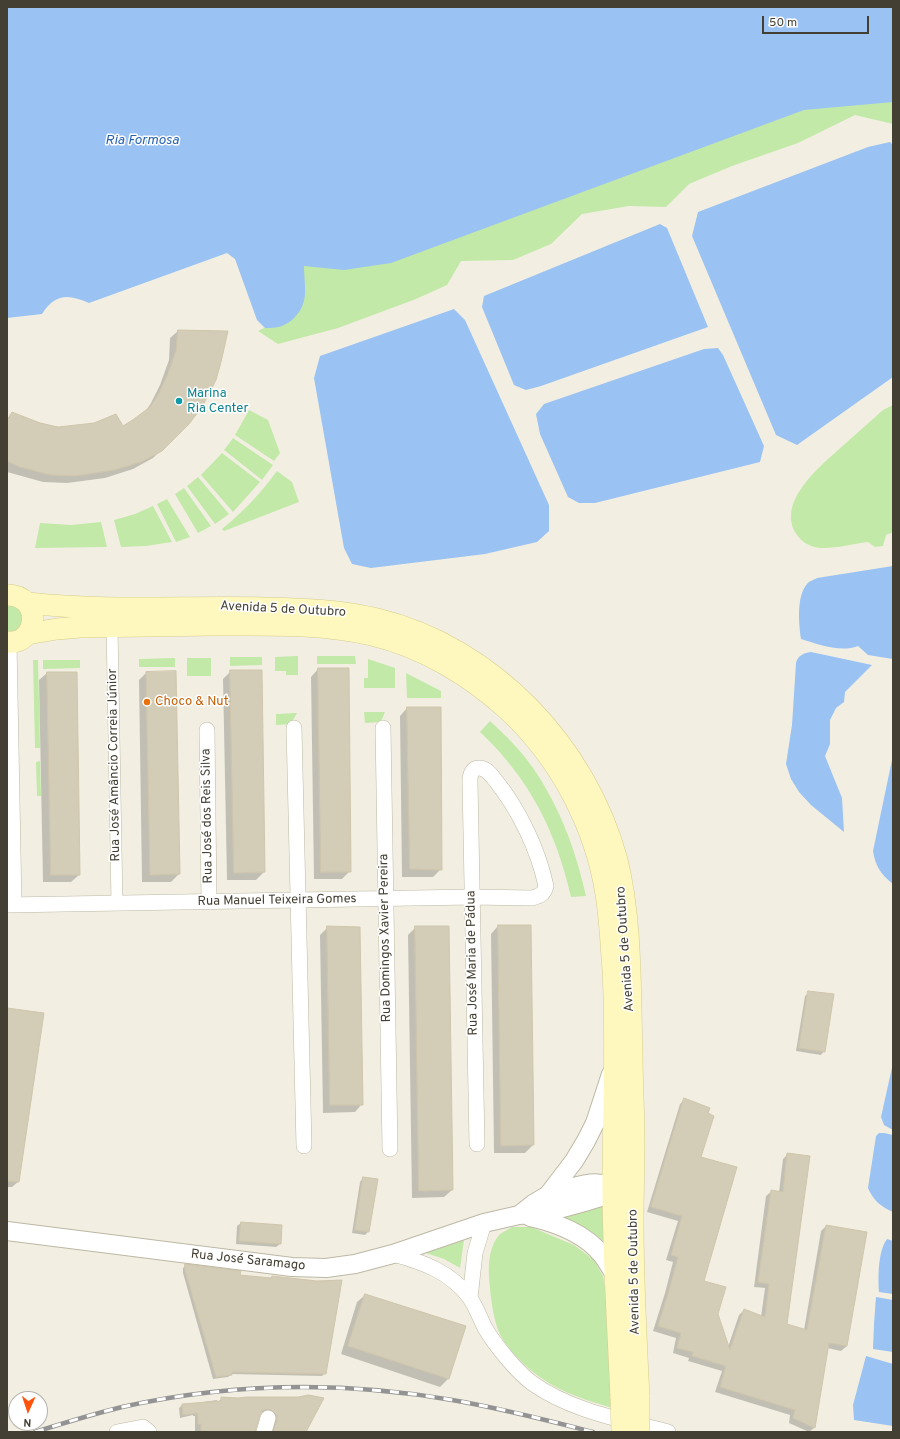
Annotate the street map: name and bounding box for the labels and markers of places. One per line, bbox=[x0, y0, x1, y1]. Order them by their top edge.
place label: Marina Ria Center bbox=[187, 386, 249, 417]
marker: Marina Ria Center bbox=[174, 396, 184, 406]
place label: Choco & Nut bbox=[155, 694, 229, 710]
marker: Choco & Nut bbox=[142, 697, 152, 707]

